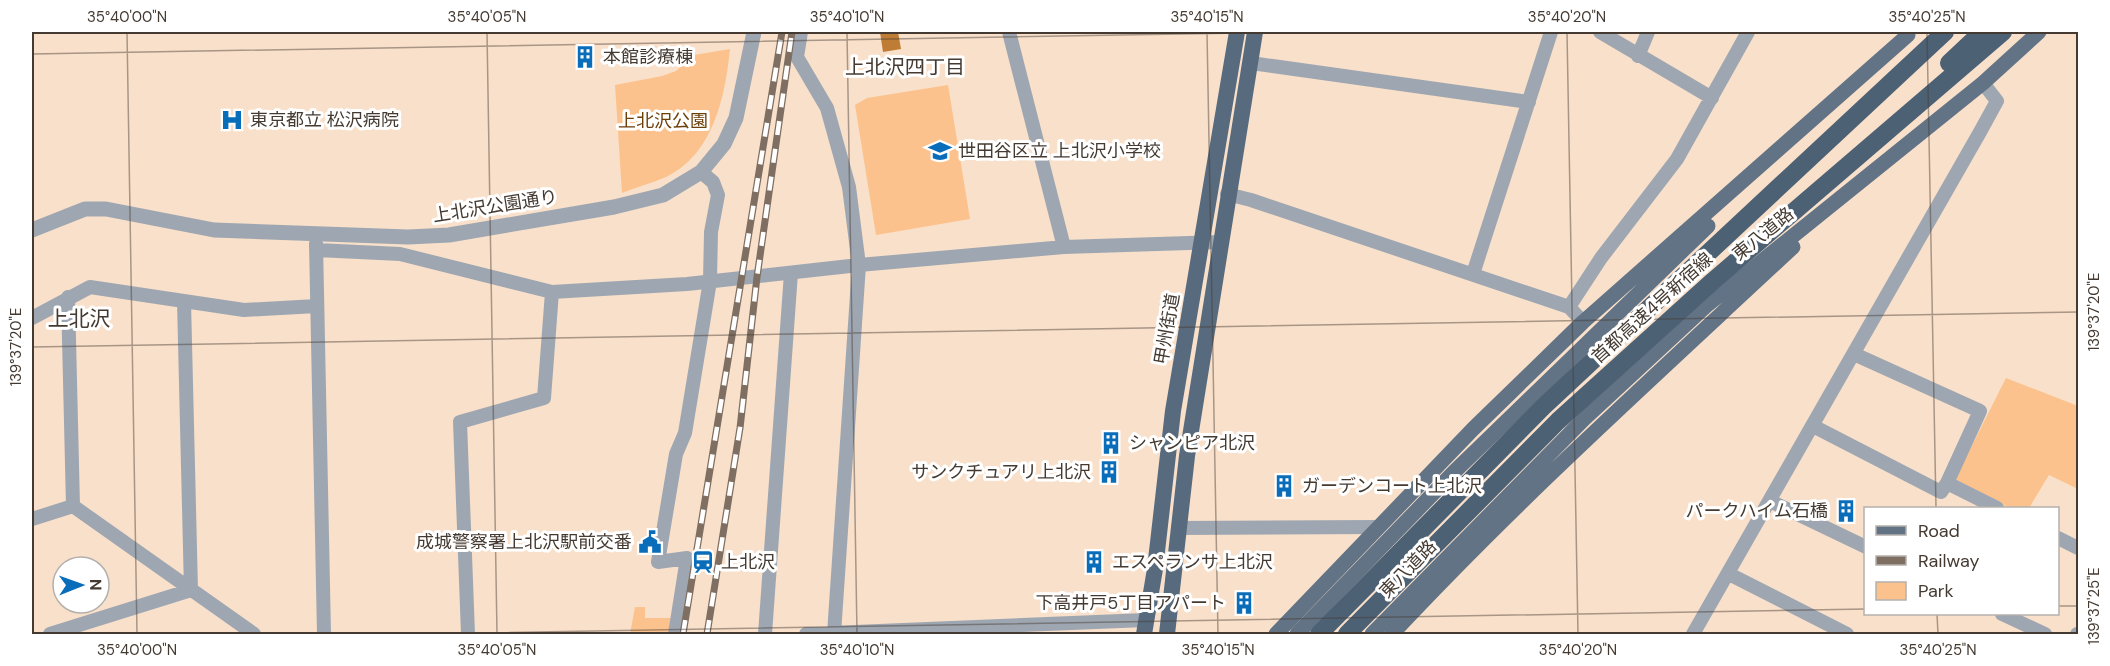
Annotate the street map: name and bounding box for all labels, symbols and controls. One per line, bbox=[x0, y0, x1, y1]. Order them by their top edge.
text: 35°40'00"N bbox=[87, 7, 167, 27]
text: 35°40'05"N bbox=[448, 7, 526, 27]
text: 35°40'10"N bbox=[810, 7, 884, 27]
text: 35°40'15"N bbox=[1170, 7, 1244, 27]
text: 35°40'20"N bbox=[1528, 7, 1606, 27]
text: 35°40'25"N bbox=[1888, 7, 1966, 27]
building icon: 本館診療棟 bbox=[572, 44, 598, 70]
place label: 本館診療棟 bbox=[603, 45, 693, 69]
district label: 上北沢四丁目 bbox=[845, 54, 965, 80]
hospital icon: 東京都立 松沢病院 bbox=[219, 107, 245, 133]
place label: 東京都立 松沢病院 bbox=[250, 108, 399, 132]
park label: 上北沢公園 bbox=[618, 109, 708, 133]
school or university icon: 世田谷区立 上北沢小学校 bbox=[927, 138, 953, 164]
place label: 世田谷区立 上北沢小学校 bbox=[958, 139, 1161, 163]
street label: 上北沢公園通り bbox=[431, 184, 559, 228]
street label: 東八道路 bbox=[1727, 202, 1799, 266]
street label: 首都高速4号新宿線 bbox=[1586, 247, 1718, 369]
text: 139°37'20"E bbox=[2084, 273, 2104, 351]
street label: 甲州街道 bbox=[1149, 291, 1185, 367]
district label: 上北沢 bbox=[48, 305, 111, 333]
text: 139°37'20"E bbox=[6, 308, 26, 386]
building icon: シャンピア北沢 bbox=[1098, 430, 1124, 456]
place label: シャンピア北沢 bbox=[1129, 431, 1255, 455]
building icon: サンクチュアリ上北沢 bbox=[1096, 459, 1122, 485]
place label: サンクチュアリ上北沢 bbox=[911, 460, 1091, 484]
building icon: ガーデンコート上北沢 bbox=[1271, 473, 1297, 499]
place label: ガーデンコート上北沢 bbox=[1302, 474, 1482, 498]
building icon: パークハイム石橋 bbox=[1833, 498, 1859, 524]
place label: パークハイム石橋 bbox=[1686, 499, 1828, 523]
legend bbox=[1864, 507, 2059, 615]
text: Road bbox=[1918, 519, 1960, 543]
public building icon: 成城警察署上北沢駅前交番 bbox=[637, 529, 663, 555]
place label: 成城警察署上北沢駅前交番 bbox=[416, 530, 632, 554]
street label: 東八道路 bbox=[1374, 535, 1442, 603]
station icon: 上北沢 bbox=[690, 549, 716, 575]
building icon: エスペランサ上北沢 bbox=[1081, 549, 1107, 575]
text: Railway bbox=[1918, 549, 1980, 573]
place label: 上北沢 bbox=[721, 550, 775, 574]
place label: エスペランサ上北沢 bbox=[1112, 550, 1273, 574]
north arrow bbox=[51, 555, 111, 615]
text: 139°37'25"E bbox=[2084, 567, 2104, 645]
text: N bbox=[85, 579, 106, 591]
text: Park bbox=[1918, 579, 1954, 603]
building icon: 下高井戸5丁目アパート bbox=[1231, 590, 1257, 616]
place label: 下高井戸5丁目アパート bbox=[1035, 591, 1226, 615]
text: 35°40'00"N bbox=[97, 640, 177, 660]
text: 35°40'05"N bbox=[458, 640, 536, 660]
text: 35°40'10"N bbox=[820, 640, 894, 660]
text: 35°40'15"N bbox=[1181, 640, 1255, 660]
text: 35°40'20"N bbox=[1539, 640, 1617, 660]
text: 35°40'25"N bbox=[1899, 640, 1977, 660]

